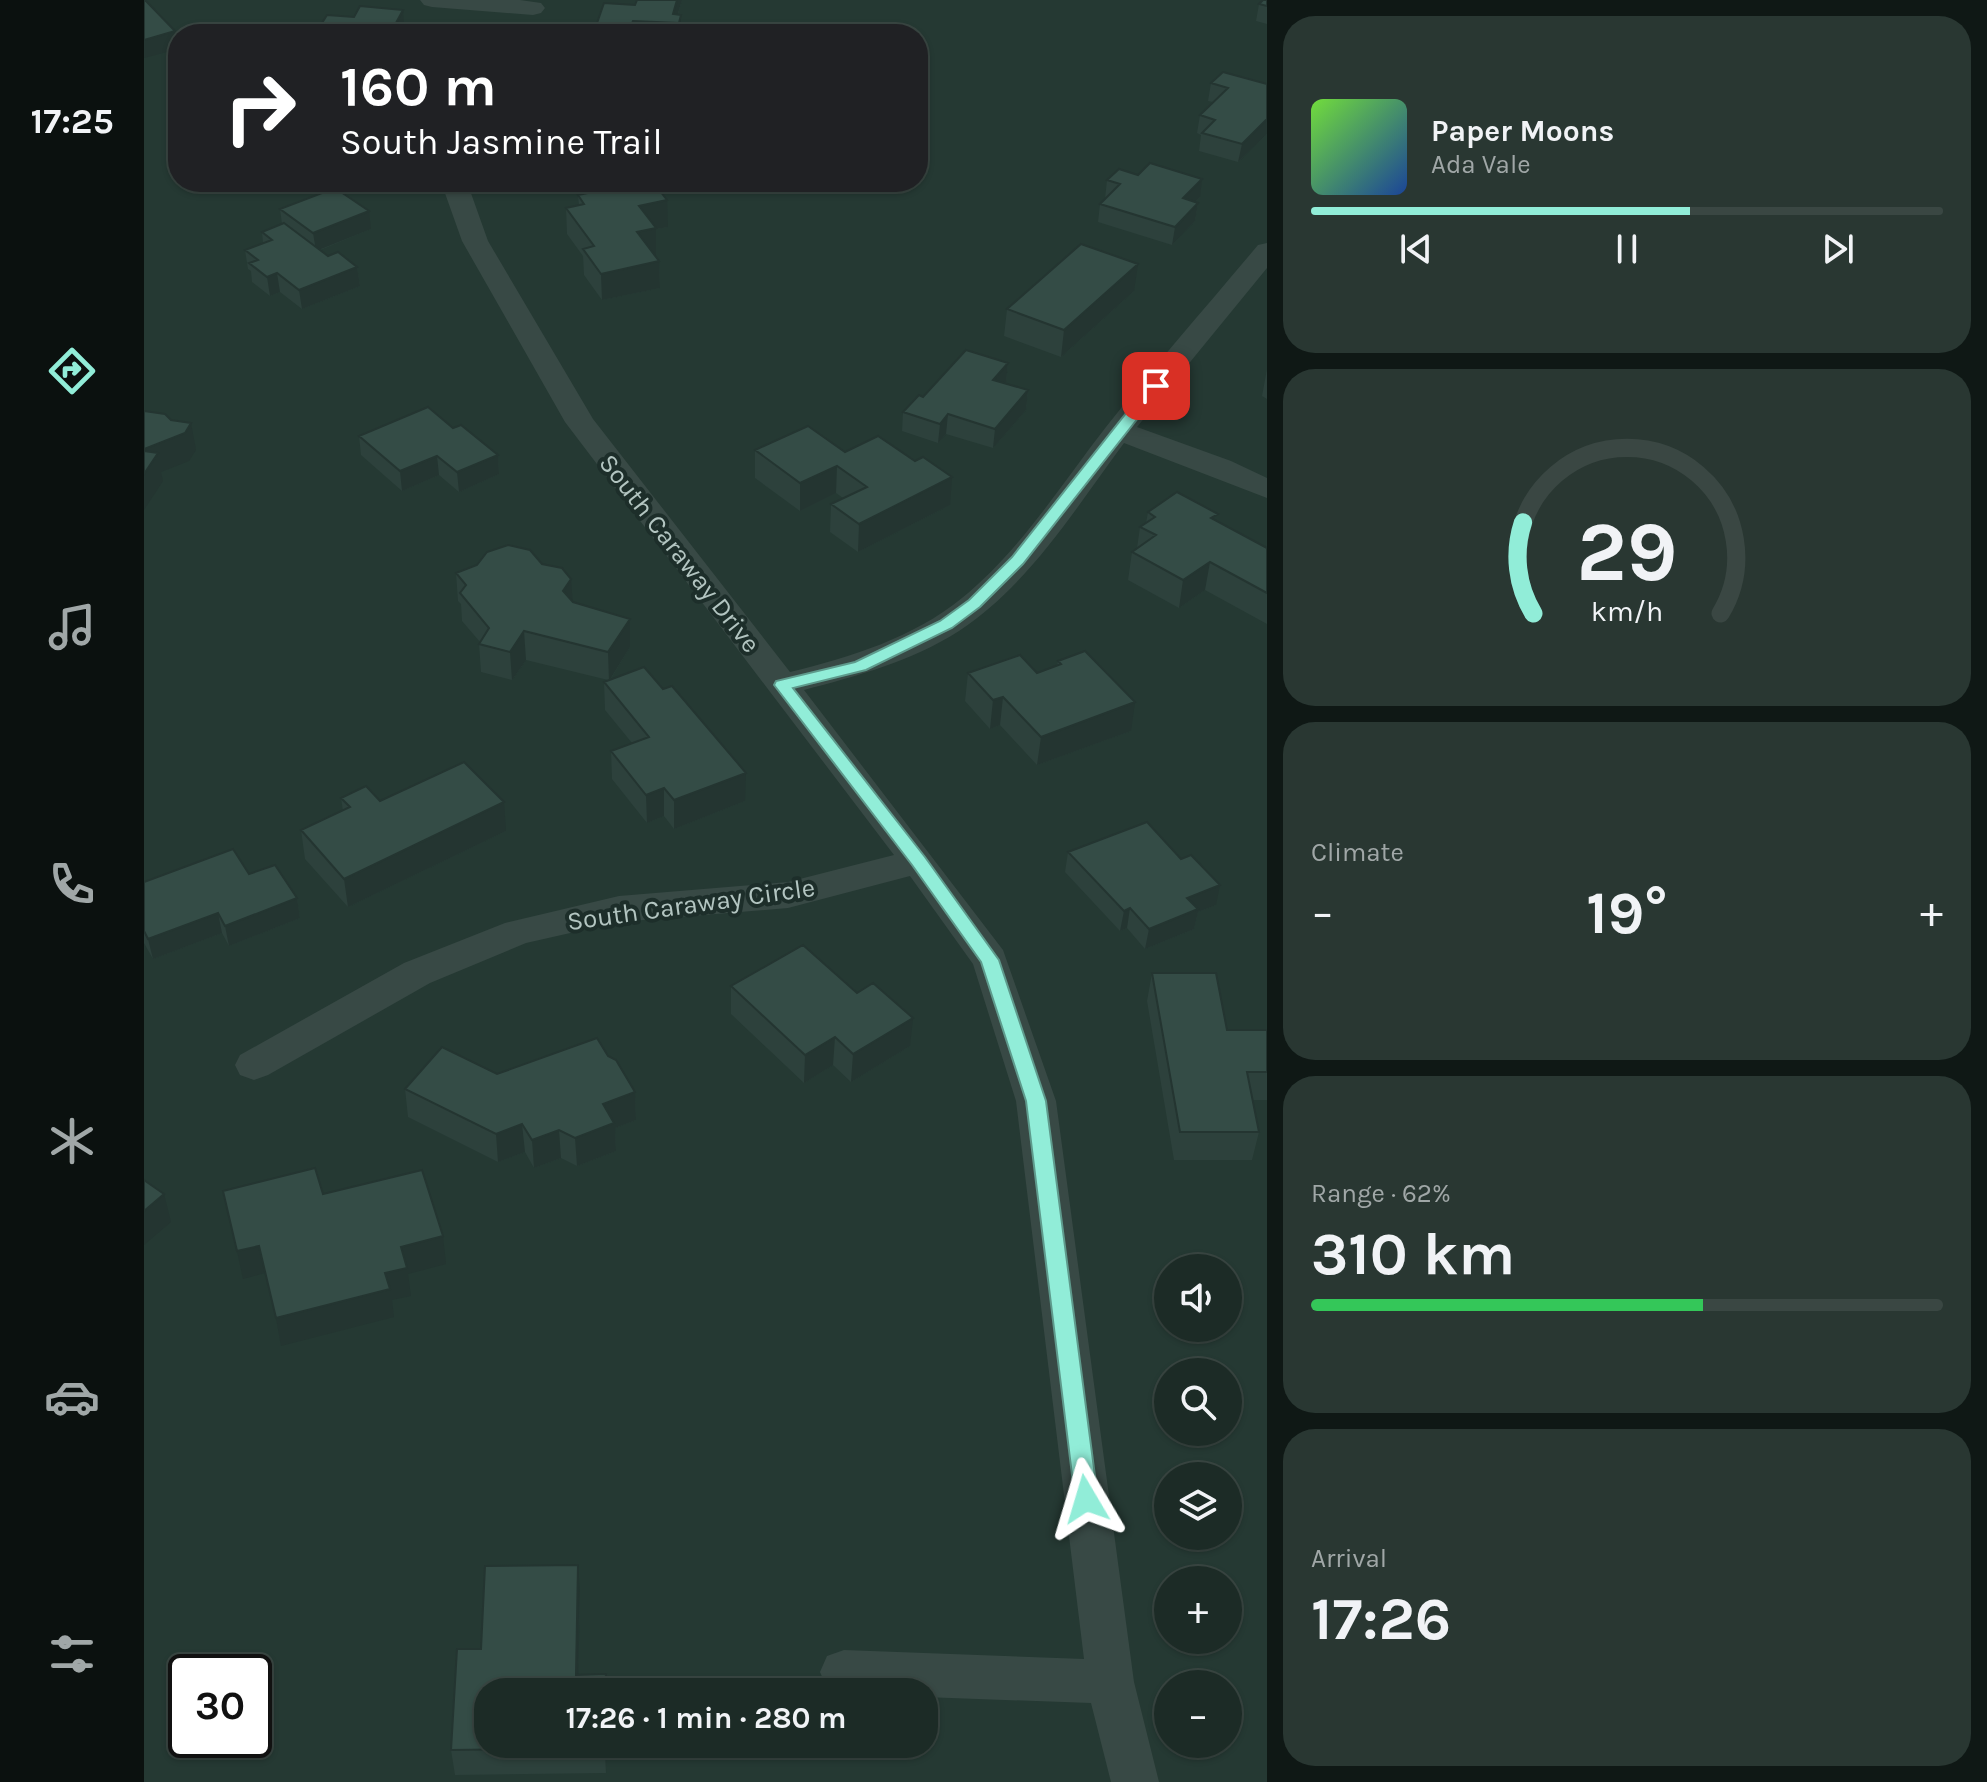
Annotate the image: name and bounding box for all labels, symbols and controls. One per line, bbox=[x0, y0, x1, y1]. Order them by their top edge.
text: 160 m bbox=[340, 54, 497, 119]
icon: right bbox=[208, 56, 312, 160]
text: 17:25 bbox=[30, 100, 114, 142]
text: Paper Moons bbox=[1431, 113, 1614, 149]
text: South Jasmine Trail bbox=[340, 121, 663, 163]
text: Ada Vale bbox=[1431, 149, 1531, 180]
icon: previous bbox=[1394, 227, 1438, 271]
icon: pause bbox=[1605, 227, 1649, 271]
icon: next bbox=[1816, 227, 1860, 271]
icon: directions bbox=[44, 343, 100, 399]
pin bbox=[1122, 352, 1190, 420]
icon: arrive bbox=[1134, 364, 1178, 408]
street label: South Caraway Drive bbox=[592, 448, 767, 659]
text: 29 bbox=[1576, 503, 1678, 600]
text: km/h bbox=[1591, 595, 1663, 628]
icon: music bbox=[44, 599, 100, 655]
text: Climate bbox=[1311, 837, 1404, 868]
icon: phone bbox=[44, 856, 100, 912]
street label: South Caraway Circle bbox=[565, 872, 817, 937]
text: 19° bbox=[1586, 878, 1668, 948]
text: − bbox=[1311, 887, 1334, 938]
text: + bbox=[1920, 887, 1943, 938]
icon: climate bbox=[44, 1113, 100, 1169]
text: Range · 62% bbox=[1311, 1178, 1451, 1209]
text: 310 km bbox=[1311, 1219, 1515, 1289]
map controls bbox=[1154, 1254, 1242, 1758]
button: sound bbox=[1154, 1254, 1242, 1342]
button: search bbox=[1154, 1358, 1242, 1446]
icon: car bbox=[44, 1369, 100, 1425]
position arrow bbox=[1044, 1457, 1128, 1541]
button: layers bbox=[1154, 1462, 1242, 1550]
text: Arrival bbox=[1311, 1543, 1387, 1574]
button: + bbox=[1154, 1566, 1242, 1654]
text: 17:26 bbox=[1311, 1584, 1451, 1654]
icon: filters bbox=[44, 1626, 100, 1682]
speed limit sign: 30 bbox=[168, 1654, 272, 1758]
button: − bbox=[1154, 1670, 1242, 1758]
text: 17:26 · 1 min · 280 m bbox=[565, 1700, 847, 1736]

